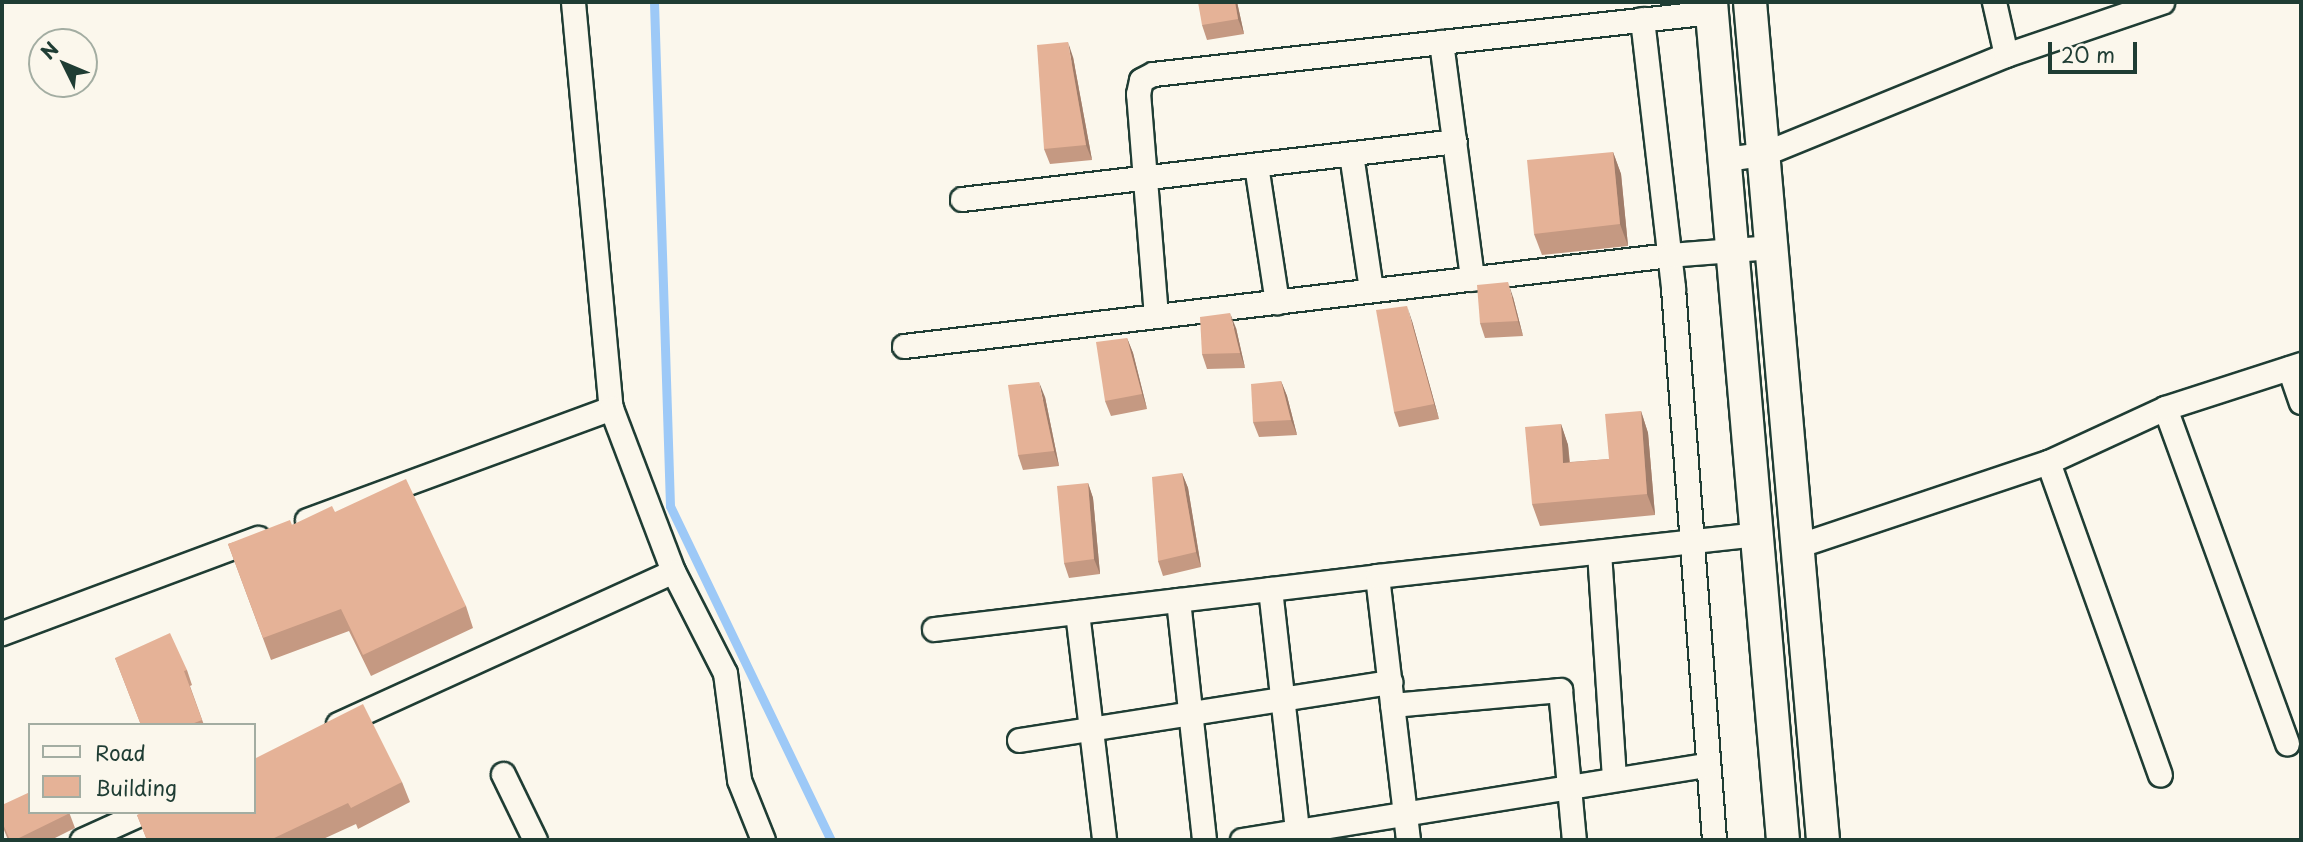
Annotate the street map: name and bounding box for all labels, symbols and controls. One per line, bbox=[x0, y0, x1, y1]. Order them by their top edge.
north arrow bbox=[28, 28, 98, 98]
scale bar bbox=[2051, 28, 2140, 72]
text: N bbox=[34, 35, 64, 65]
text: 20 m bbox=[2061, 38, 2115, 70]
legend bbox=[28, 723, 256, 814]
text: Road bbox=[95, 736, 146, 768]
text: Building bbox=[95, 771, 177, 803]

